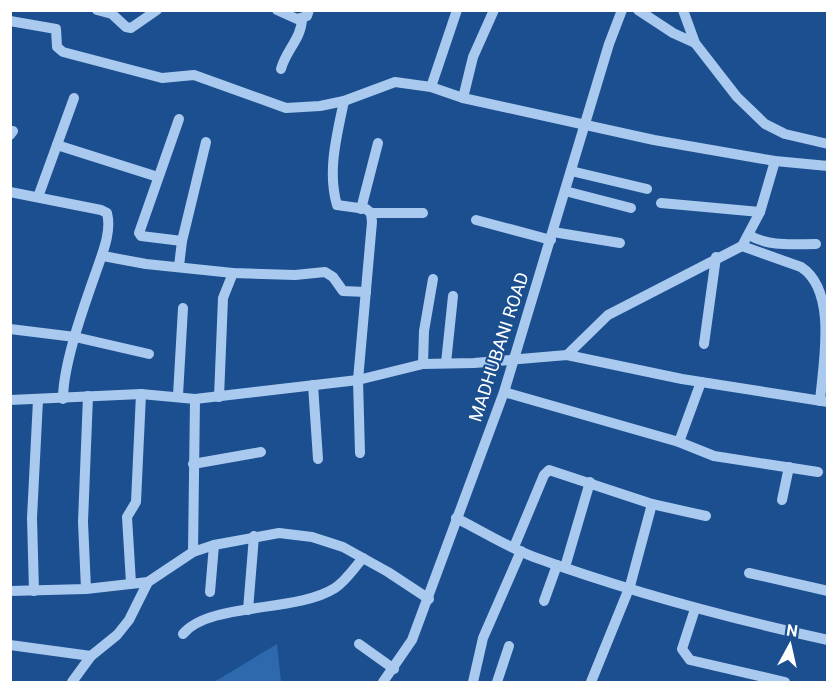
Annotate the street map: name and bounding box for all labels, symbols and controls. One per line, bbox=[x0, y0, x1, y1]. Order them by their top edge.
street label: MADHUBANI ROAD bbox=[464, 269, 533, 424]
north arrow bbox=[760, 615, 820, 675]
text: N bbox=[785, 620, 799, 641]

